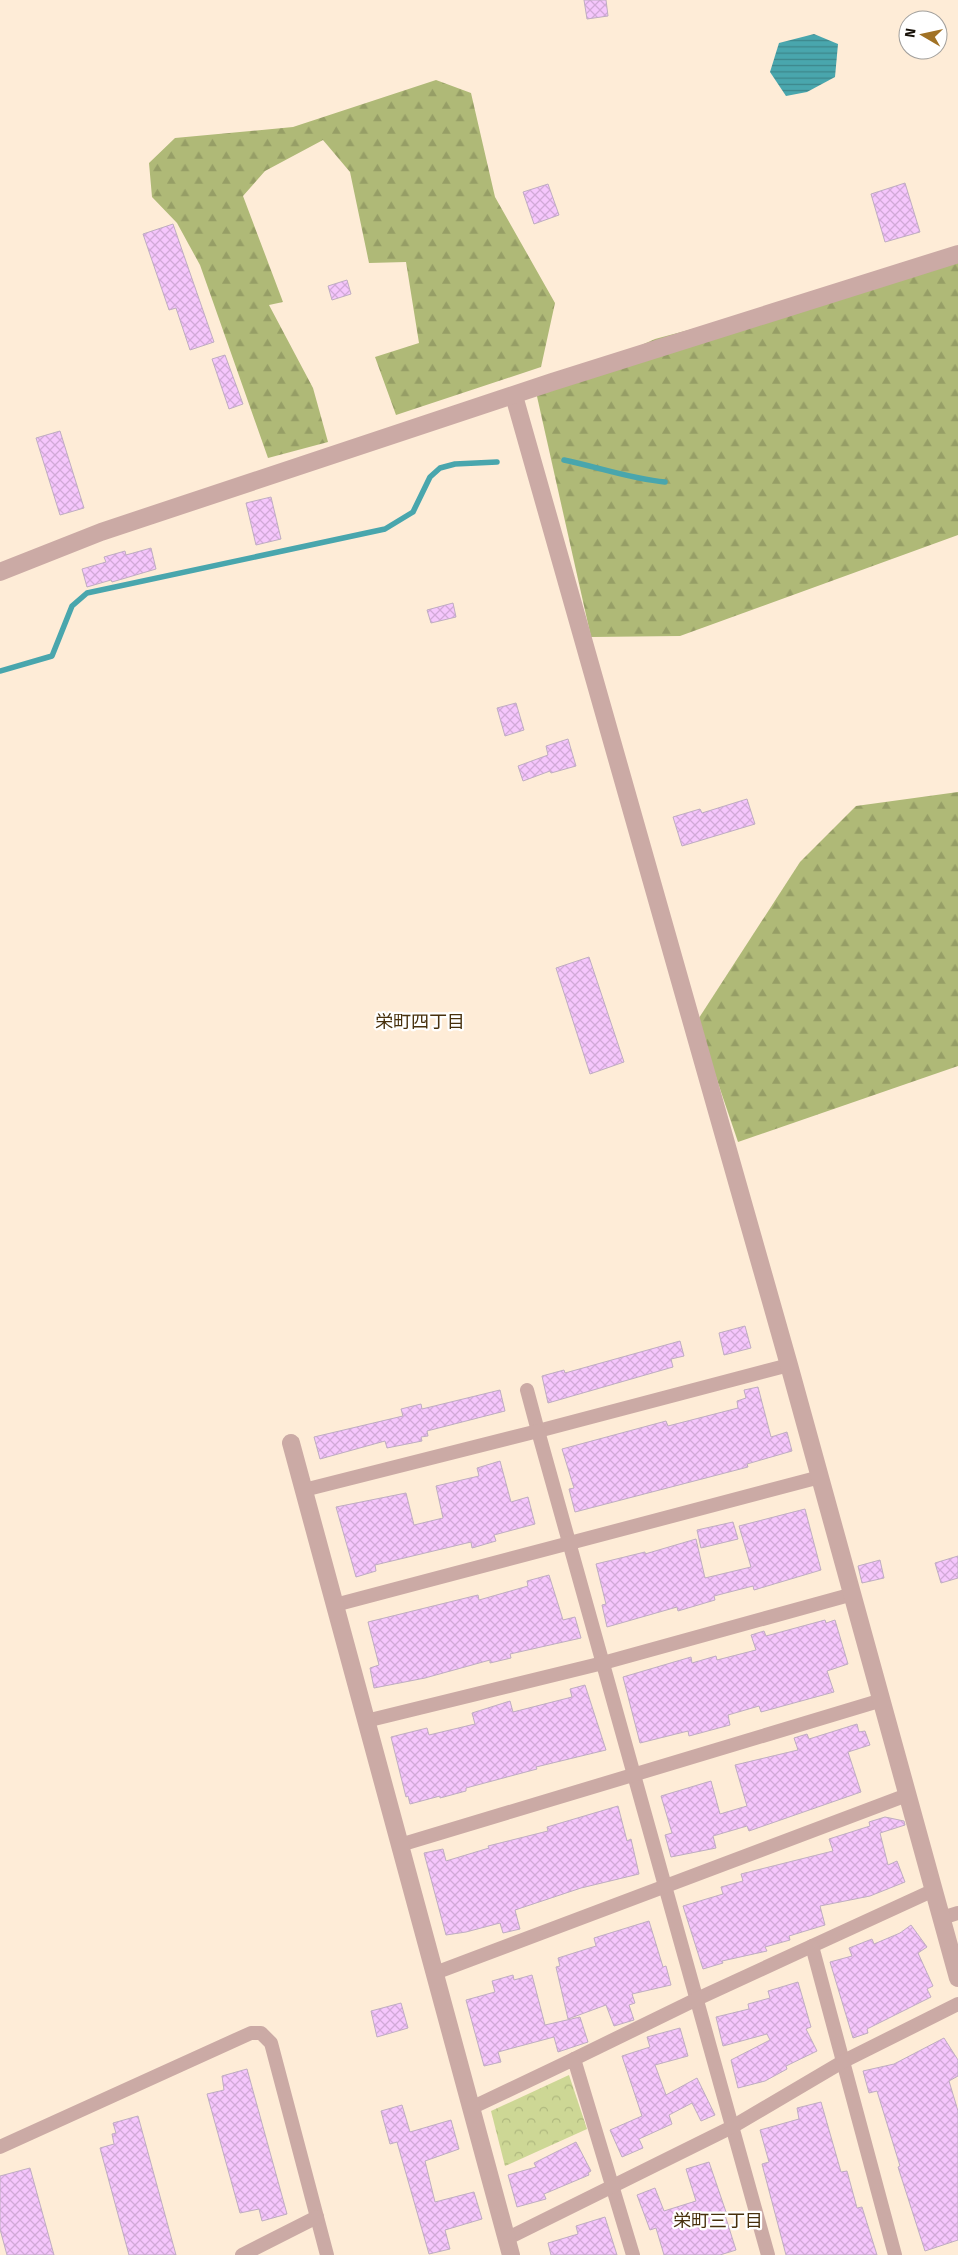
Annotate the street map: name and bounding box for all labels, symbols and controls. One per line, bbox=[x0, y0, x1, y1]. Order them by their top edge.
north arrow bbox=[898, 10, 948, 60]
text: N bbox=[902, 27, 920, 39]
district label: 栄町四丁目 bbox=[375, 1011, 465, 1033]
district label: 栄町三丁目 bbox=[673, 2210, 763, 2232]

